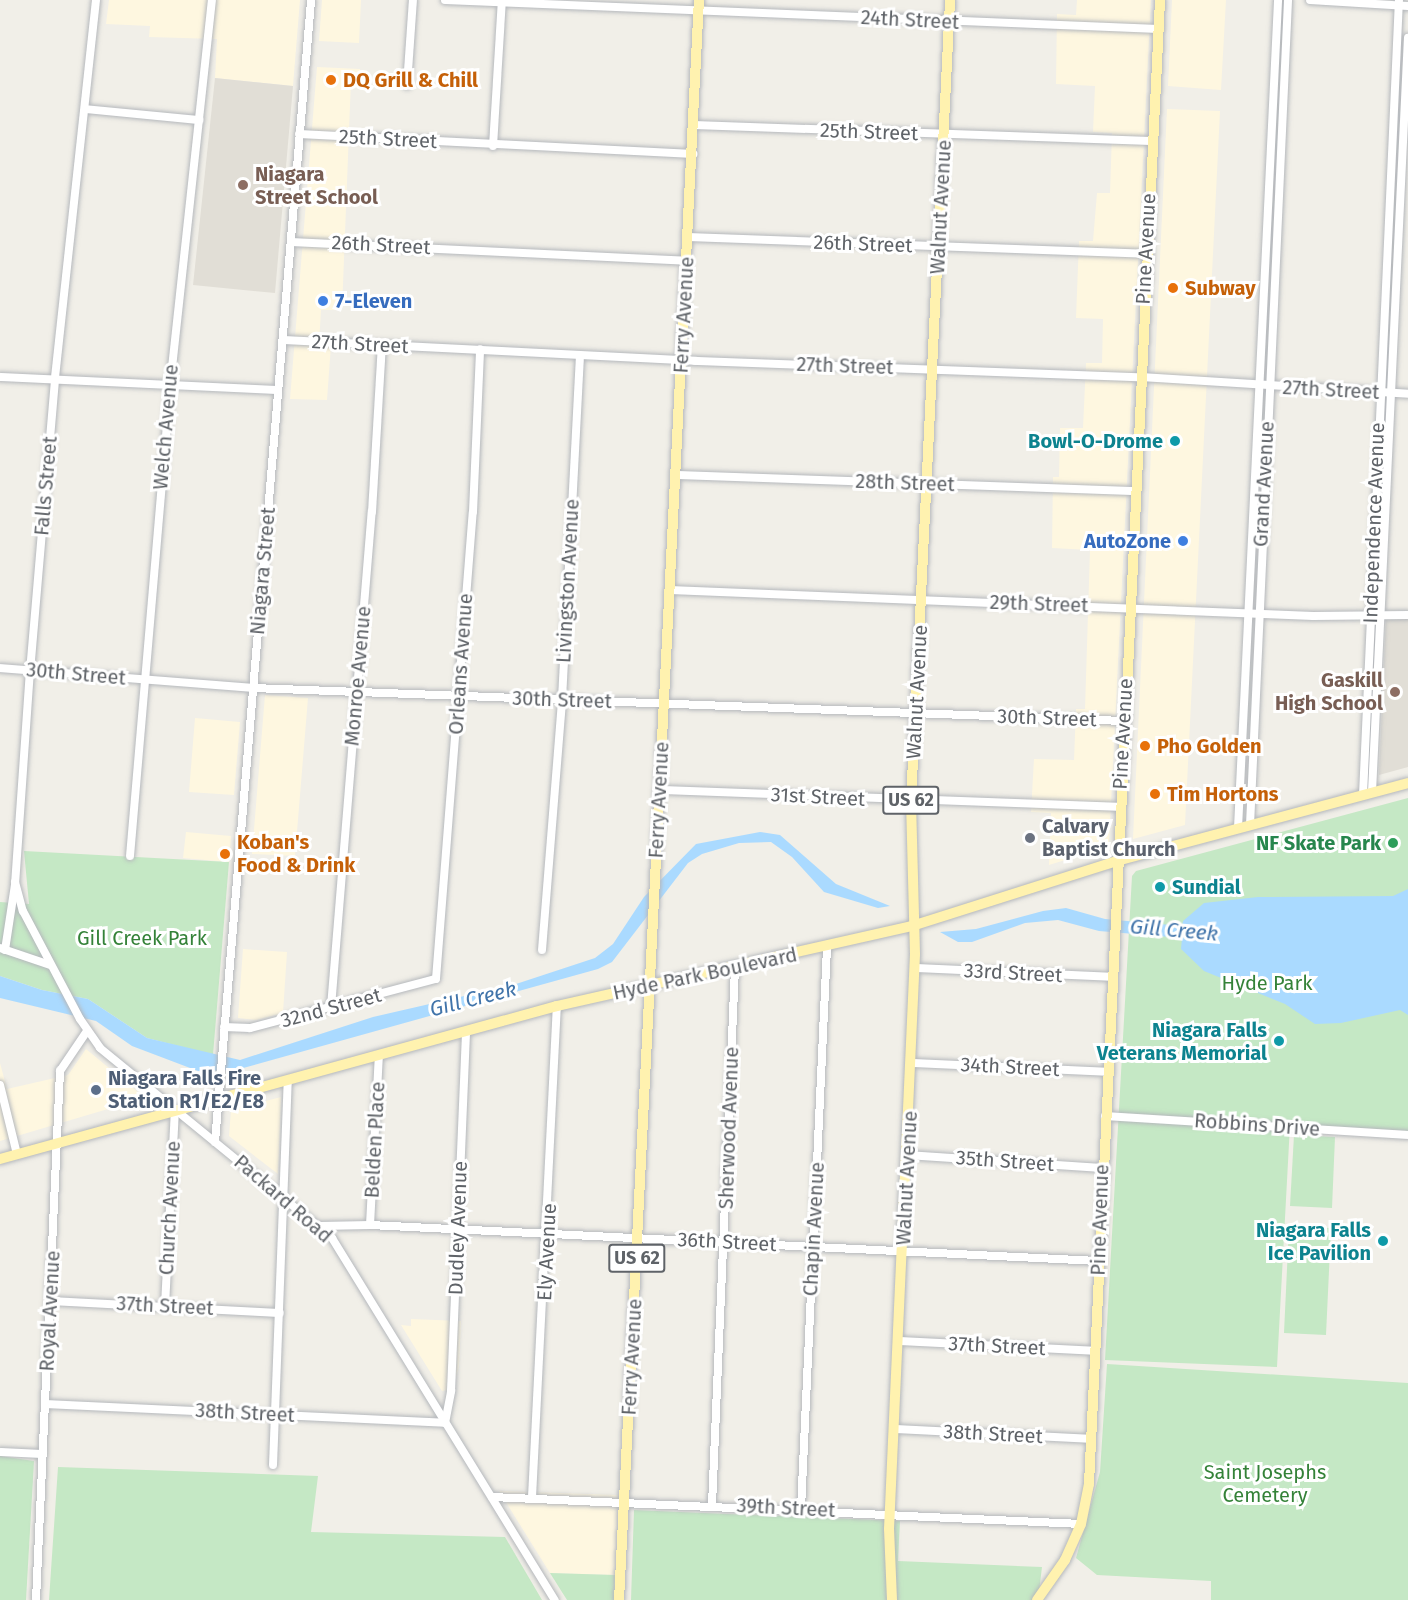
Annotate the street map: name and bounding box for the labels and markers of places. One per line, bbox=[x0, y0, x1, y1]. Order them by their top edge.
place label: DQ Grill & Chill bbox=[343, 68, 478, 92]
marker: DQ Grill & Chill bbox=[324, 73, 338, 87]
place label: Niagara Street School bbox=[255, 162, 378, 209]
marker: Niagara Street School bbox=[236, 178, 250, 192]
place label: Subway bbox=[1185, 276, 1256, 300]
marker: Subway bbox=[1166, 281, 1180, 295]
place label: 7-Eleven bbox=[335, 289, 412, 313]
marker: 7-Eleven bbox=[316, 294, 330, 308]
place label: Bowl-O-Drome bbox=[1028, 429, 1163, 453]
marker: Bowl-O-Drome bbox=[1168, 434, 1182, 448]
place label: AutoZone bbox=[1084, 529, 1171, 553]
marker: AutoZone bbox=[1176, 534, 1190, 548]
place label: Gaskill High School bbox=[1275, 668, 1383, 715]
marker: Gaskill High School bbox=[1388, 685, 1402, 699]
place label: Pho Golden bbox=[1157, 734, 1262, 758]
marker: Pho Golden bbox=[1138, 739, 1152, 753]
place label: Tim Hortons bbox=[1167, 782, 1278, 806]
marker: Tim Hortons bbox=[1148, 787, 1162, 801]
place label: Calvary Baptist Church bbox=[1042, 814, 1176, 861]
place label: Koban's Food & Drink bbox=[237, 831, 355, 878]
marker: Calvary Baptist Church bbox=[1023, 831, 1037, 845]
place label: NF Skate Park bbox=[1256, 831, 1381, 855]
marker: NF Skate Park bbox=[1386, 836, 1400, 850]
marker: Koban's Food & Drink bbox=[218, 847, 232, 861]
place label: Sundial bbox=[1172, 875, 1241, 899]
marker: Sundial bbox=[1153, 880, 1167, 894]
place label: Niagara Falls Veterans Memorial bbox=[1097, 1018, 1267, 1065]
marker: Niagara Falls Veterans Memorial bbox=[1272, 1034, 1286, 1048]
place label: Niagara Falls Fire Station R1/E2/E8 bbox=[108, 1066, 264, 1113]
marker: Niagara Falls Fire Station R1/E2/E8 bbox=[89, 1083, 103, 1097]
place label: Niagara Falls Ice Pavilion bbox=[1256, 1218, 1371, 1265]
marker: Niagara Falls Ice Pavilion bbox=[1376, 1234, 1390, 1248]

